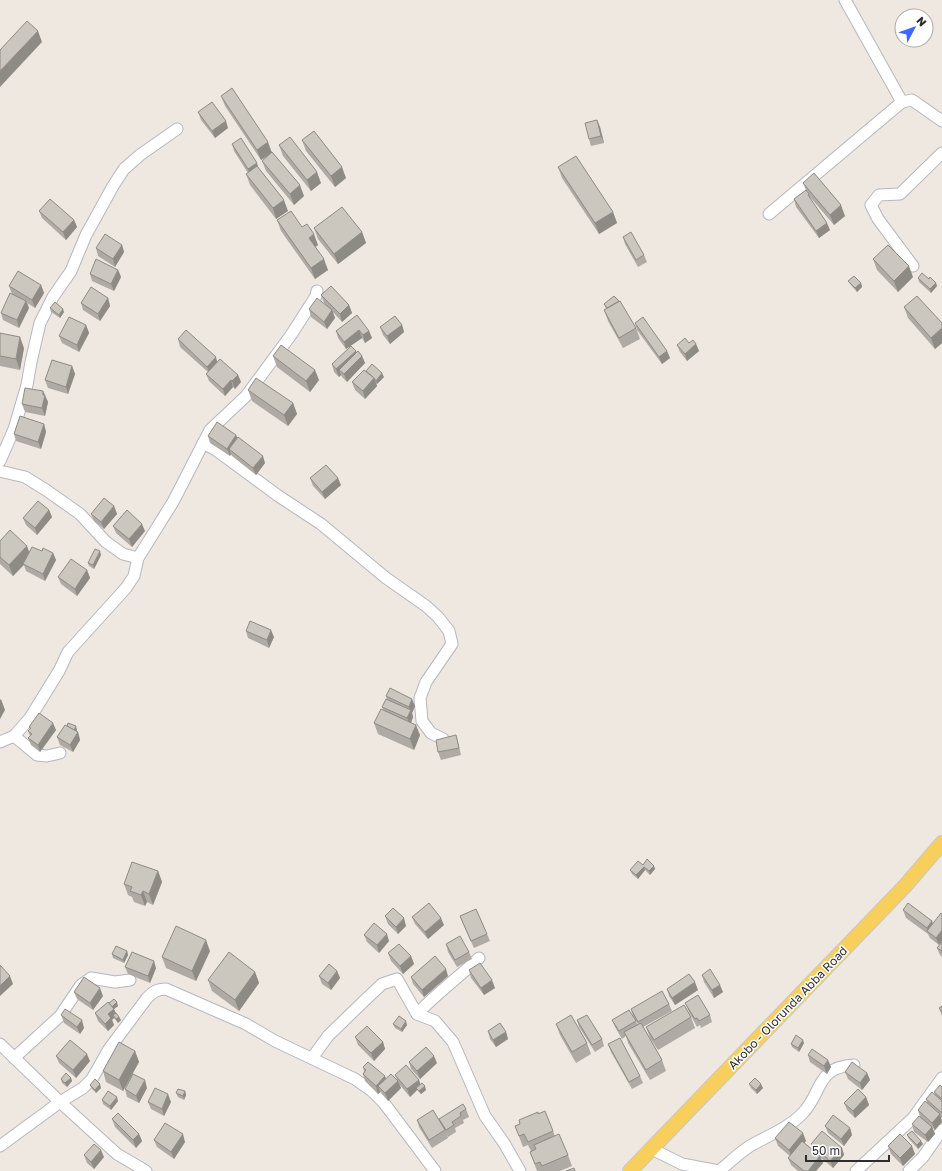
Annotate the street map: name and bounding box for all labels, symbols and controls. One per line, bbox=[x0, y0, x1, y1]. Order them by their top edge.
north arrow bbox=[894, 8, 934, 48]
text: N bbox=[914, 14, 930, 29]
street label: Akobo - Olorunda Abba Road bbox=[725, 943, 850, 1072]
scale bar bbox=[806, 1137, 889, 1163]
text: 50 m bbox=[812, 1143, 840, 1158]

